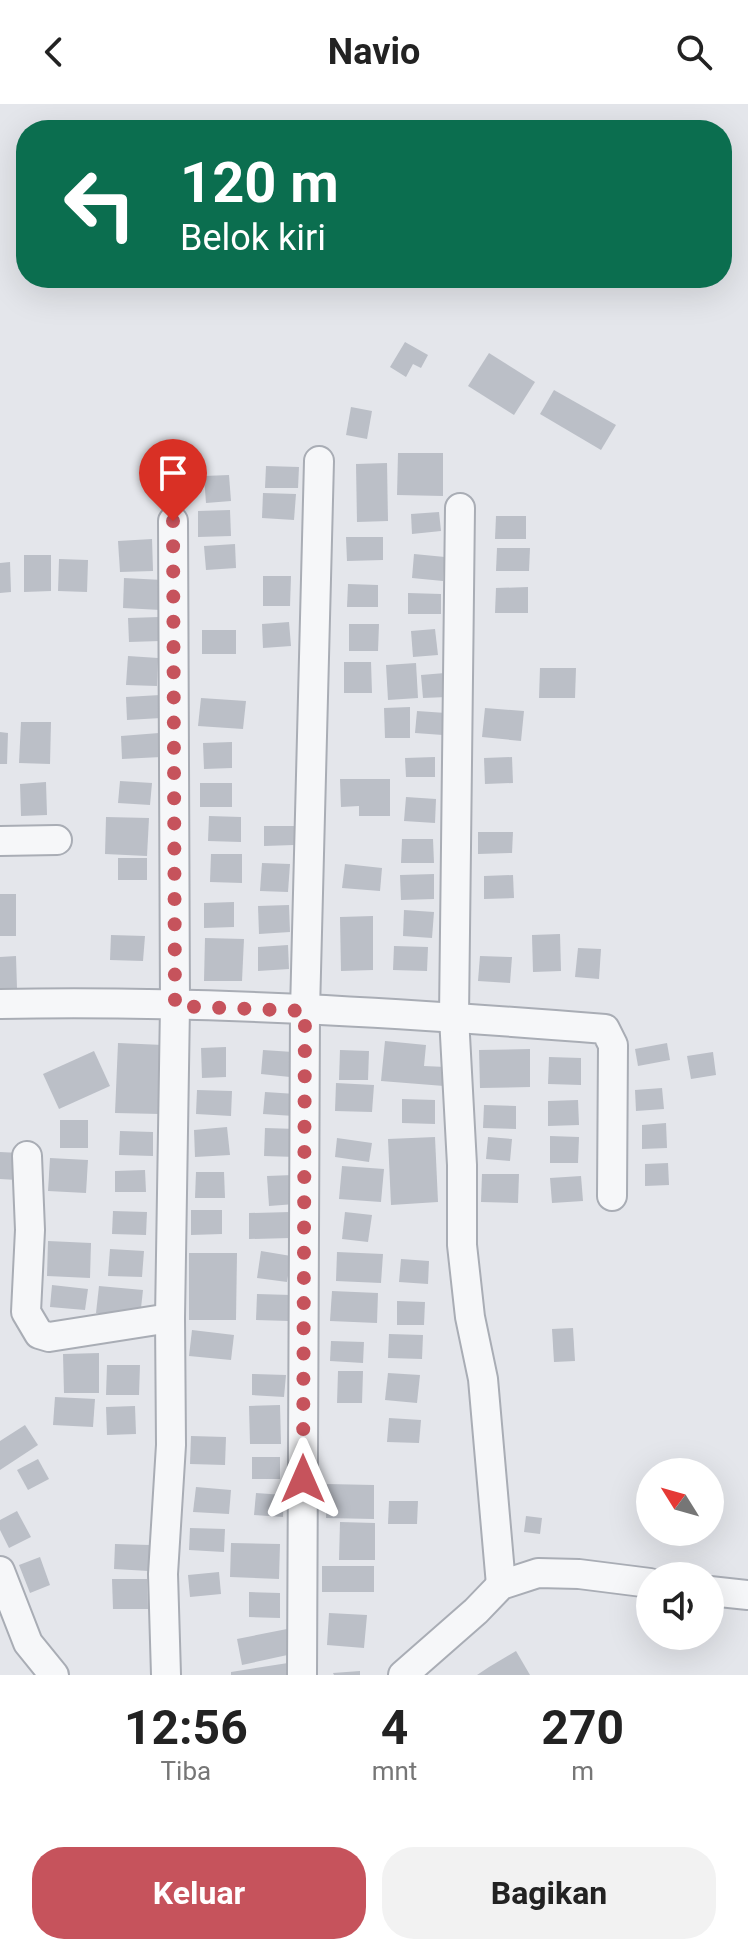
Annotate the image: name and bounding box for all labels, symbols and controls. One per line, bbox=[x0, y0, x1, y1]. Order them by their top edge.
icon: back bbox=[32, 30, 76, 74]
icon: search bbox=[672, 30, 716, 74]
text: Navio bbox=[328, 31, 420, 73]
text: 120 m bbox=[180, 150, 339, 216]
icon: left bbox=[48, 152, 152, 256]
text: Belok kiri bbox=[180, 217, 326, 259]
pin bbox=[139, 439, 207, 521]
icon: arrive bbox=[151, 451, 195, 495]
position arrow bbox=[261, 1437, 345, 1521]
north arrow bbox=[636, 1458, 724, 1546]
map controls bbox=[636, 1458, 724, 1650]
button: sound bbox=[636, 1562, 724, 1650]
text: 12:56 bbox=[124, 1699, 248, 1756]
text: 4 bbox=[381, 1699, 408, 1756]
text: 270 bbox=[541, 1699, 624, 1756]
text: Tiba bbox=[161, 1756, 211, 1786]
text: mnt bbox=[372, 1756, 417, 1786]
text: m bbox=[571, 1756, 594, 1786]
button: Keluar bbox=[32, 1847, 366, 1939]
button: Bagikan bbox=[382, 1847, 716, 1939]

